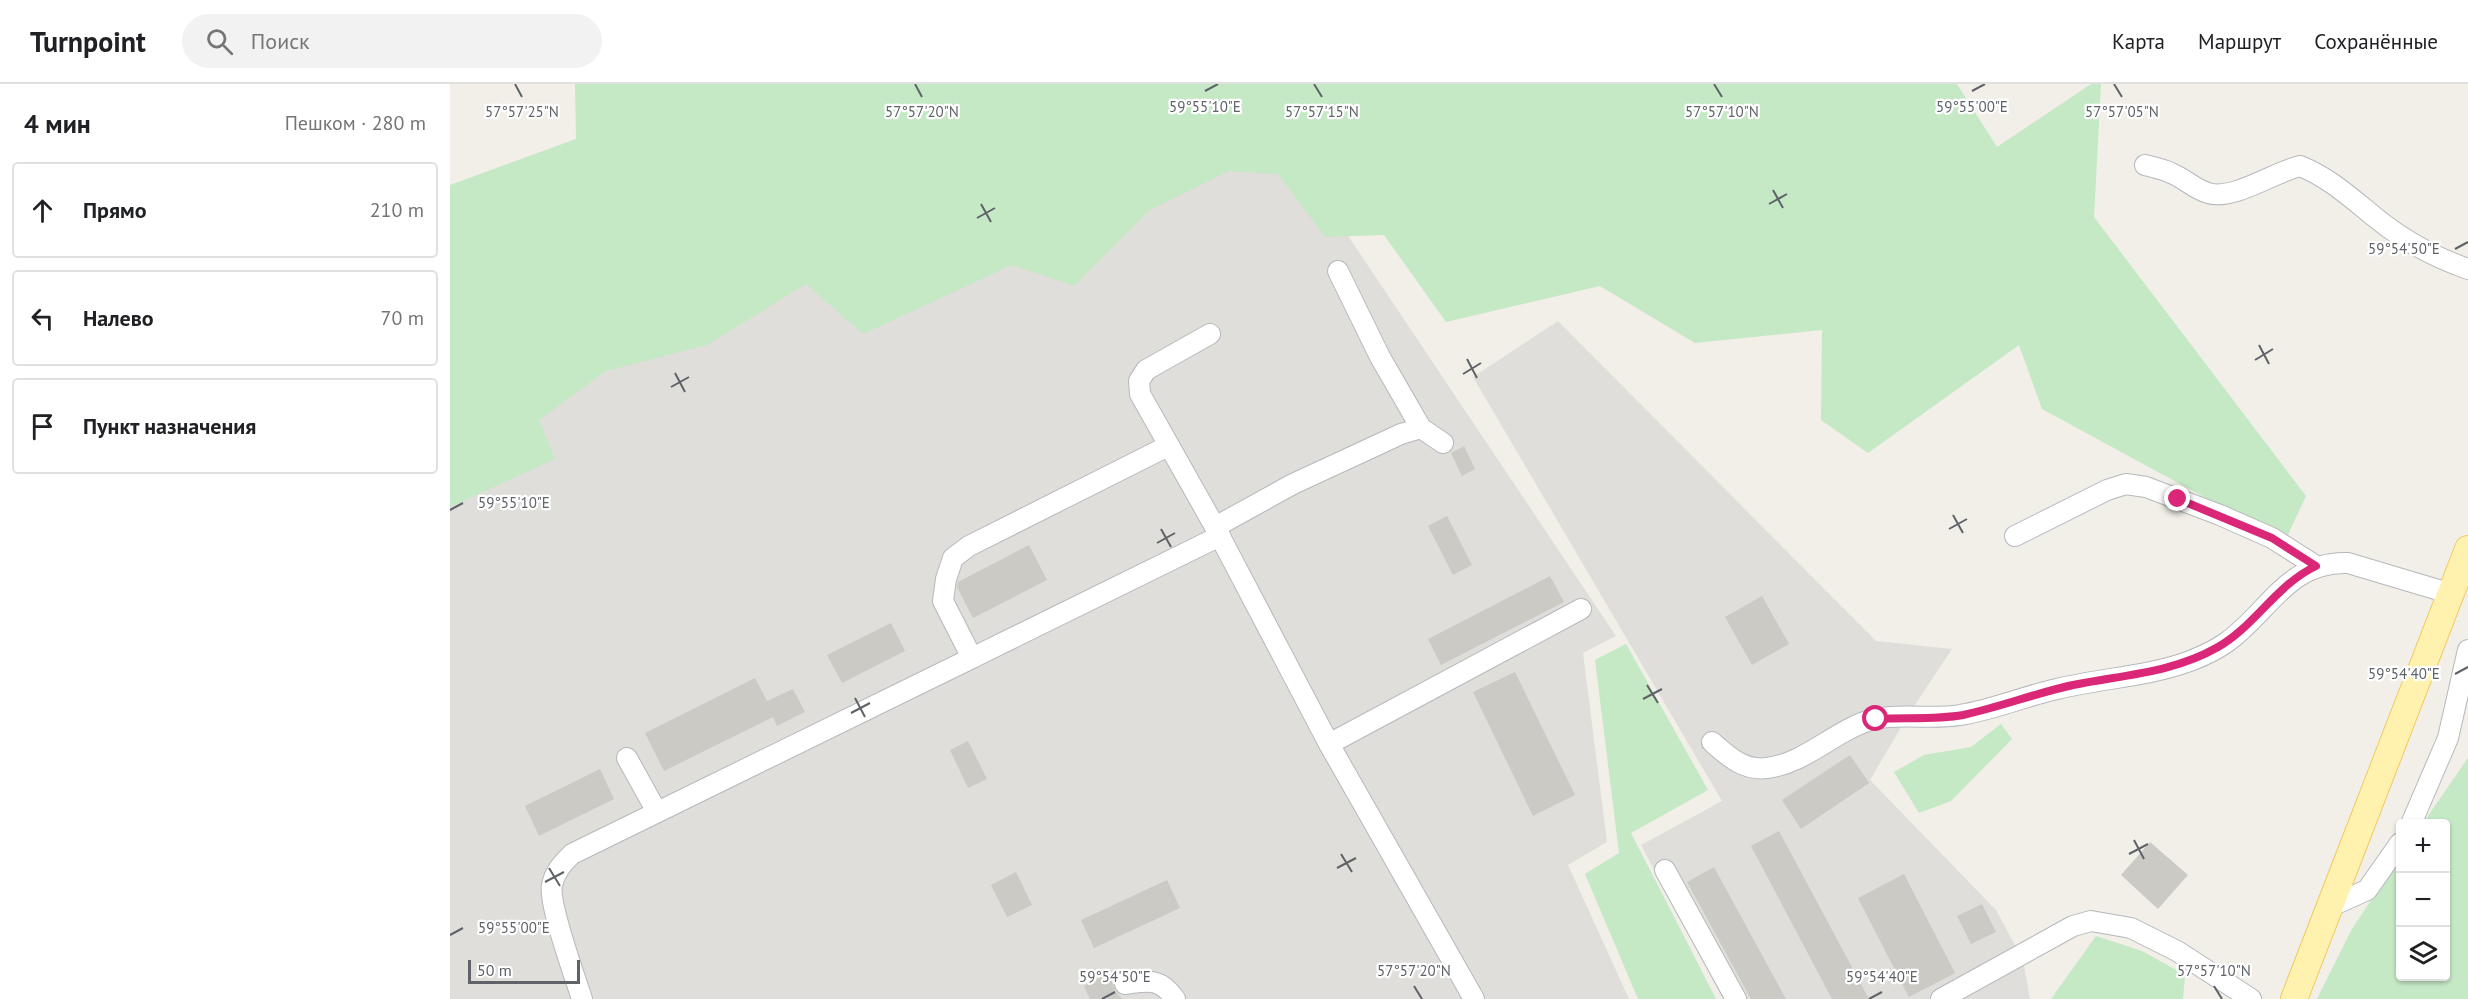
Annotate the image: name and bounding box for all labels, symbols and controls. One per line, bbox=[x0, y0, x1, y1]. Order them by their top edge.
search box bbox=[182, 14, 602, 68]
text: Turnpoint bbox=[30, 23, 146, 60]
icon: search bbox=[203, 25, 236, 58]
text: Поиск bbox=[251, 27, 310, 55]
text: Карта bbox=[2112, 28, 2165, 55]
text: Маршрут bbox=[2198, 28, 2281, 55]
text: Сохранённые bbox=[2314, 28, 2438, 55]
text: 59°55'10"E bbox=[1169, 97, 1241, 116]
text: 59°55'00"E bbox=[1936, 97, 2008, 116]
text: 57°57'25"N bbox=[485, 102, 559, 121]
text: 57°57'20"N bbox=[885, 102, 959, 121]
text: 57°57'15"N bbox=[1285, 102, 1359, 121]
text: 57°57'10"N bbox=[1685, 102, 1759, 121]
text: 57°57'05"N bbox=[2085, 102, 2159, 121]
text: 4 мин bbox=[24, 107, 91, 140]
text: Пешком · 280 m bbox=[285, 110, 426, 136]
icon: ahead bbox=[26, 194, 59, 227]
text: Прямо bbox=[83, 196, 146, 224]
text: 210 m bbox=[370, 197, 424, 223]
text: 59°54'50"E bbox=[2368, 239, 2440, 258]
icon: left bbox=[26, 302, 59, 335]
text: Налево bbox=[83, 304, 154, 332]
text: 70 m bbox=[381, 305, 424, 331]
icon: arrive bbox=[26, 410, 59, 443]
text: Пункт назначения bbox=[83, 412, 256, 440]
route end bbox=[2164, 485, 2190, 511]
text: 59°55'10"E bbox=[478, 493, 550, 512]
text: 59°54'40"E bbox=[2368, 664, 2440, 683]
route start bbox=[1862, 705, 1888, 731]
map controls bbox=[2396, 819, 2450, 981]
button: + bbox=[2396, 819, 2450, 873]
button: − bbox=[2396, 873, 2450, 927]
text: 59°55'00"E bbox=[478, 918, 550, 937]
button: layers bbox=[2396, 927, 2450, 981]
scale bar bbox=[468, 957, 580, 984]
text: 50 m bbox=[477, 960, 512, 980]
text: 57°57'20"N bbox=[1377, 961, 1451, 980]
text: 57°57'10"N bbox=[2177, 961, 2251, 980]
text: 59°54'50"E bbox=[1079, 967, 1151, 986]
text: 59°54'40"E bbox=[1846, 967, 1918, 986]

